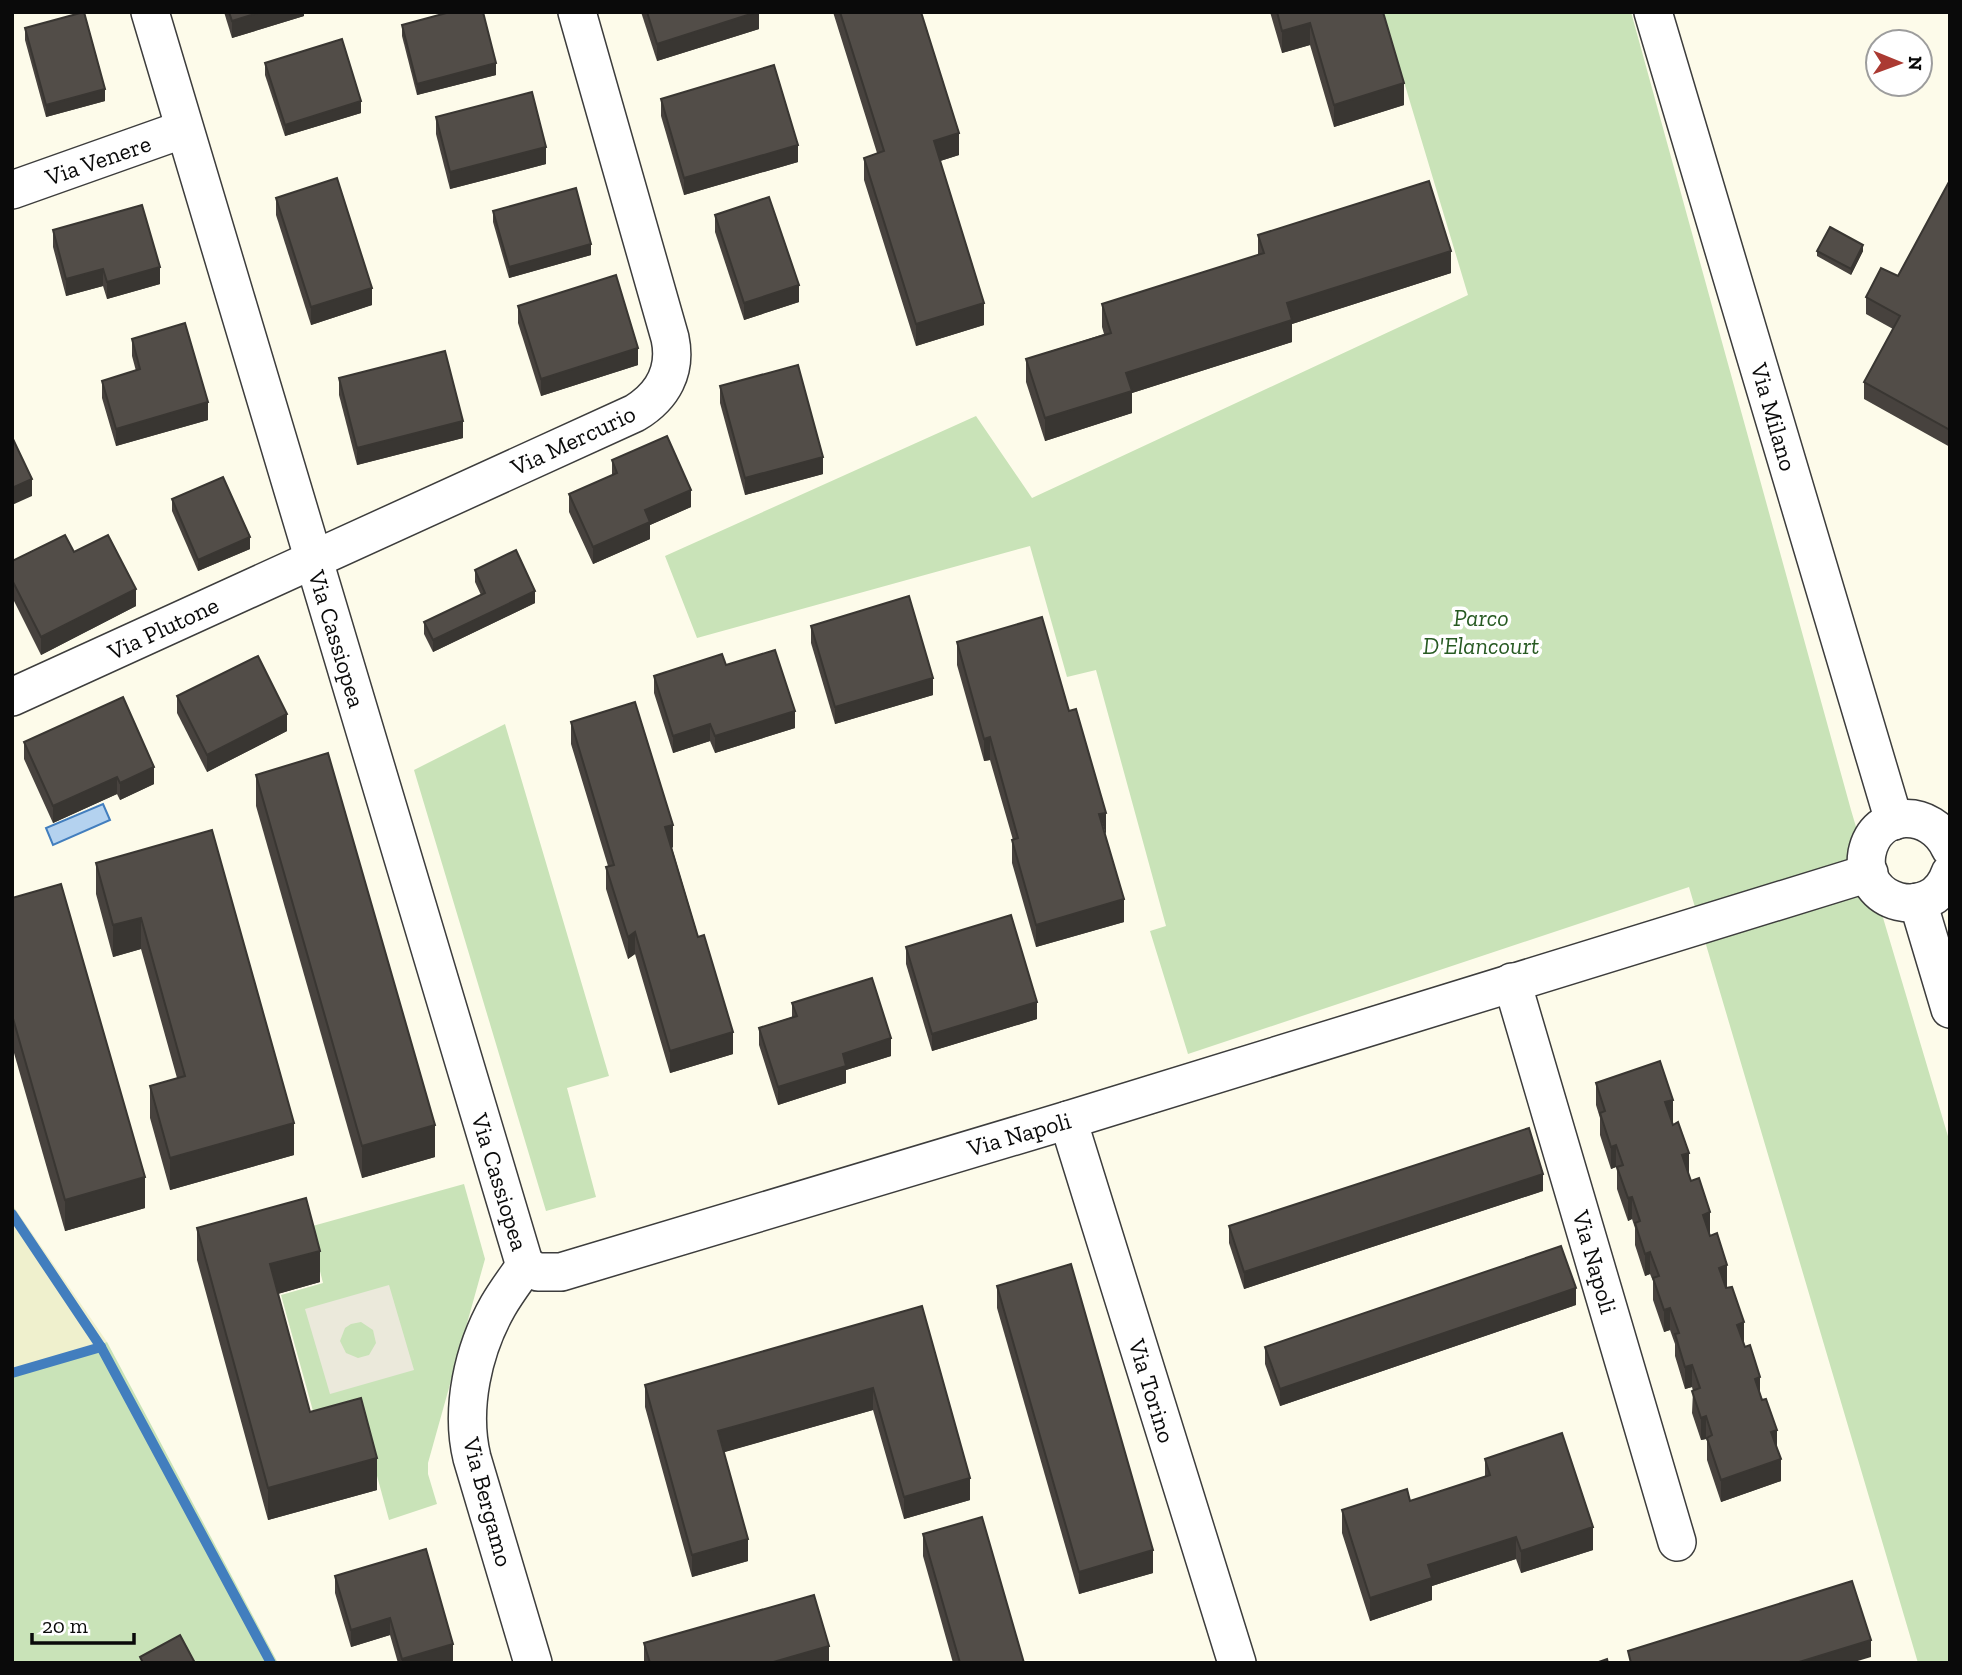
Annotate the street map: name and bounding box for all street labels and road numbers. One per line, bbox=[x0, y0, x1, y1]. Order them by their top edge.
street label: Via Venere bbox=[40, 128, 155, 192]
street label: Via Milano bbox=[1745, 359, 1803, 474]
street label: Via Mercurio bbox=[505, 398, 640, 482]
street label: Via Cassiopea bbox=[302, 566, 372, 712]
street label: Via Plutone bbox=[102, 590, 223, 667]
street label: Via Napoli bbox=[963, 1105, 1074, 1163]
street label: Via Cassiopea bbox=[465, 1109, 535, 1255]
street label: Via Napoli bbox=[1566, 1206, 1624, 1317]
street label: Via Torino bbox=[1122, 1335, 1181, 1446]
street label: Via Bergamo bbox=[457, 1433, 519, 1570]

